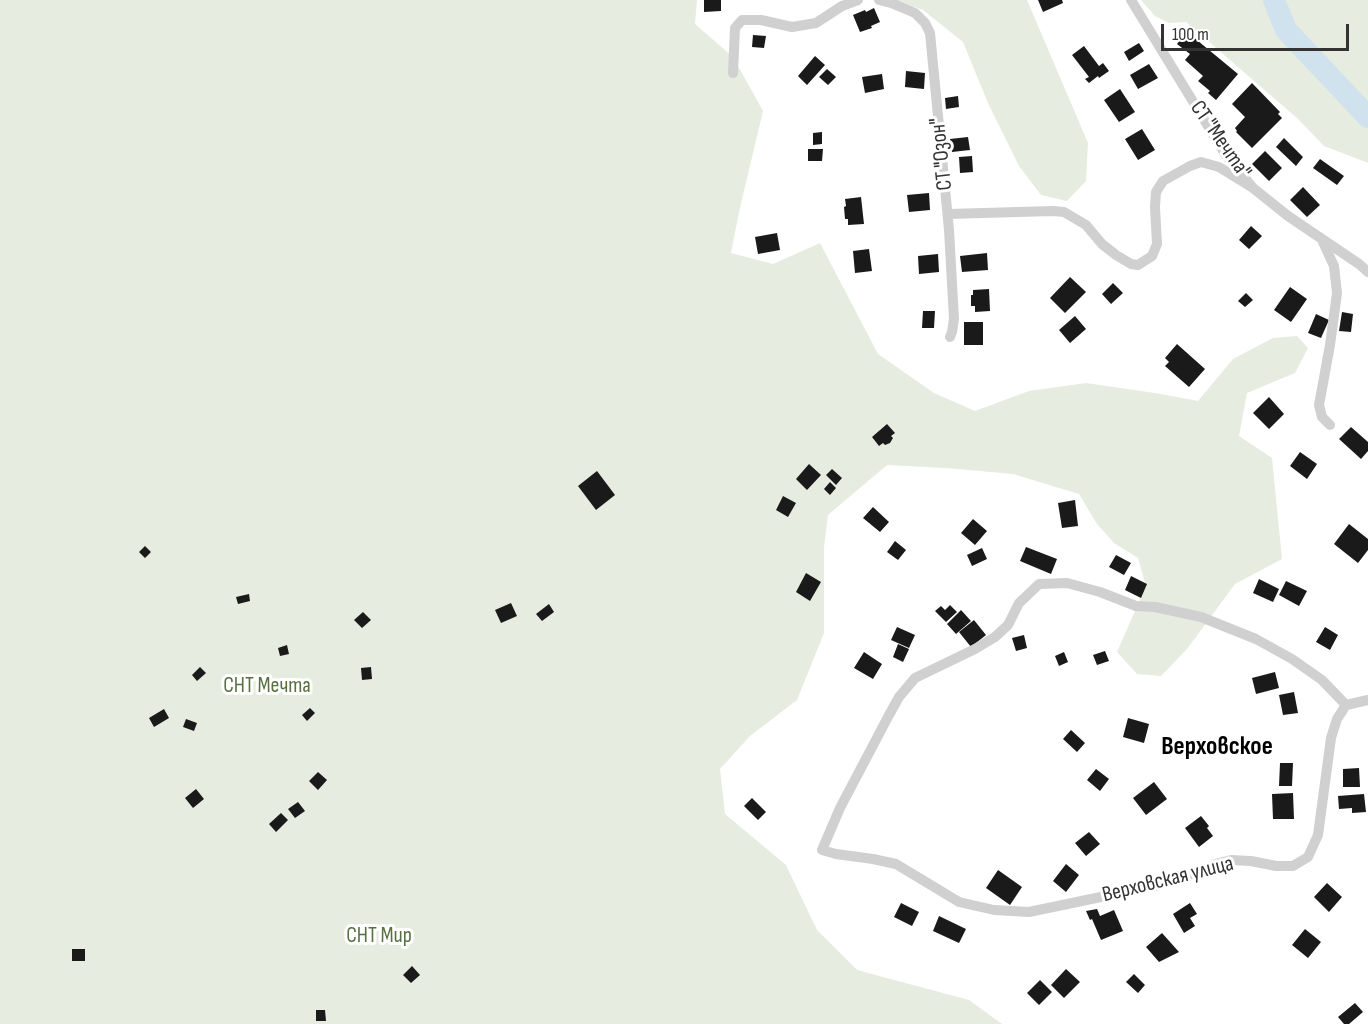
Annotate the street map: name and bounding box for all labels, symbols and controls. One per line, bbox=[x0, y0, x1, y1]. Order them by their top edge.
scale bar bbox=[1164, 12, 1352, 50]
text: 100 m bbox=[1172, 24, 1209, 45]
street label: СТ "Мечта" bbox=[1184, 96, 1256, 184]
street label: СТ "Озон" bbox=[925, 116, 959, 192]
park label: СНТ Мечта bbox=[223, 673, 311, 699]
district label: Верховское bbox=[1161, 731, 1273, 763]
street label: Верховская улица bbox=[1100, 851, 1236, 909]
park label: СНТ Мир bbox=[346, 923, 412, 949]

